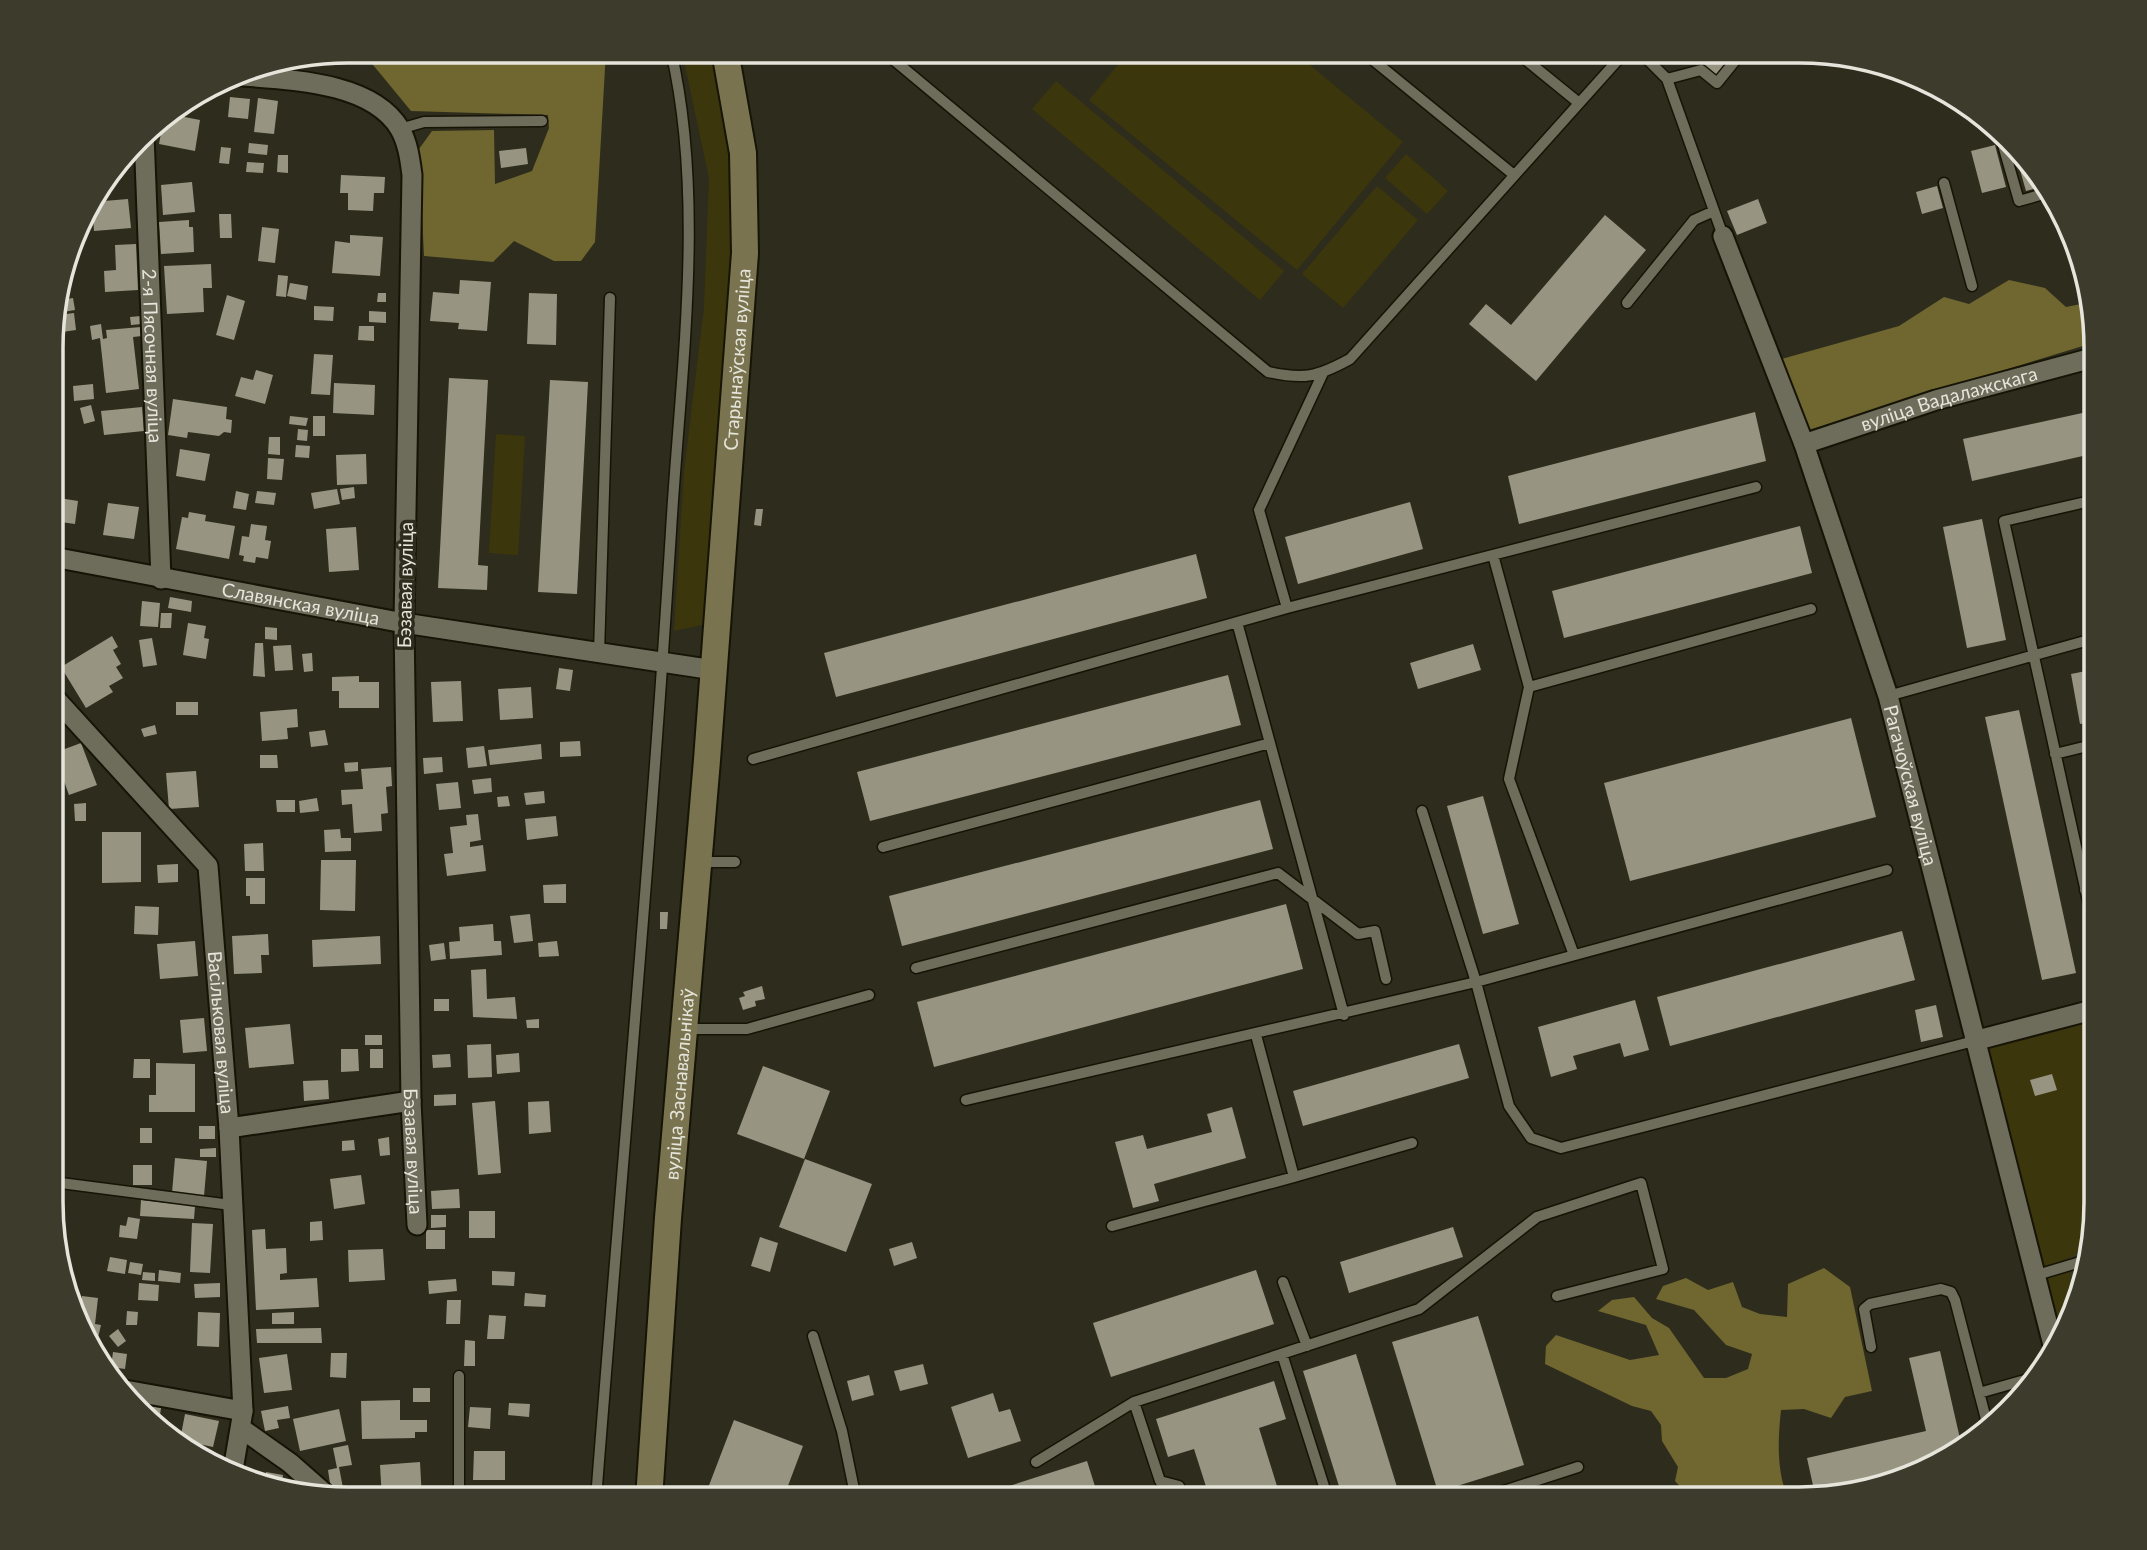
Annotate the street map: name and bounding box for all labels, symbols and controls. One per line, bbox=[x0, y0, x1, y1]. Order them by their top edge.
street label: 2-я Пясочная вуліца bbox=[138, 268, 168, 443]
street label: Старынаўская вуліца bbox=[718, 268, 755, 451]
street label: вуліца Вадалажскага bbox=[1858, 361, 2040, 435]
street label: Бэзавая вуліца bbox=[392, 522, 417, 648]
street label: Славянская вуліца bbox=[220, 577, 382, 629]
street label: Рагачоўская вуліца bbox=[1880, 702, 1943, 868]
street label: Васільковая вуліца bbox=[204, 950, 240, 1115]
street label: вуліца Заснавальнікаў bbox=[659, 987, 699, 1181]
street label: Бэзавая вуліца bbox=[400, 1088, 428, 1215]

